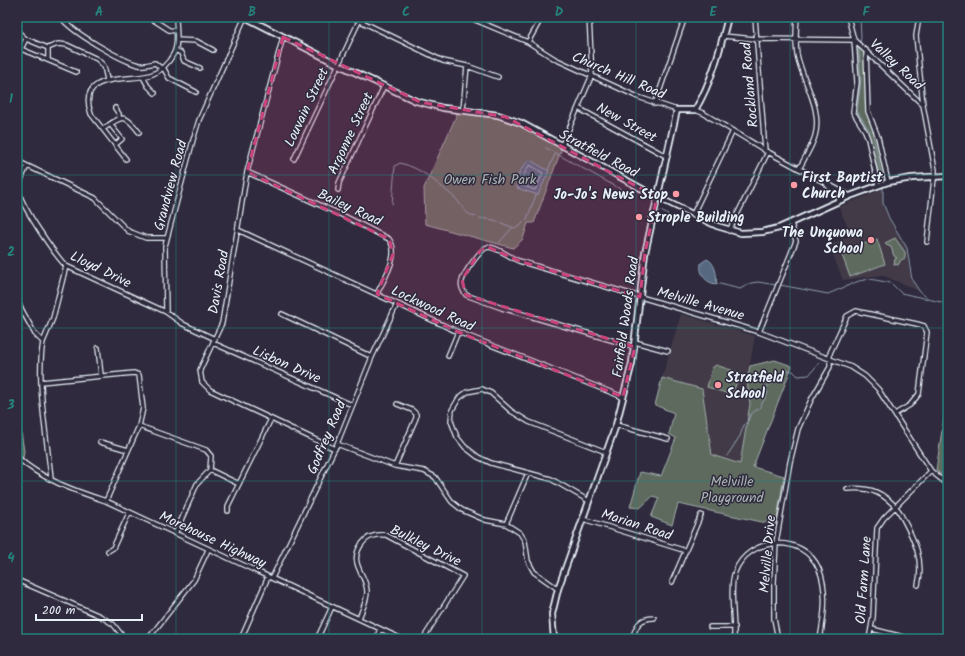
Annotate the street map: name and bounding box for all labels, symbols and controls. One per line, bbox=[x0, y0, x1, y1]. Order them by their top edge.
text: A bbox=[95, 2, 103, 23]
text: B bbox=[248, 2, 256, 23]
text: C bbox=[402, 2, 410, 23]
text: D bbox=[555, 2, 564, 23]
text: E bbox=[709, 2, 717, 23]
text: F bbox=[862, 2, 870, 23]
street label: Valley Road bbox=[864, 34, 929, 96]
street label: Rockland Road bbox=[735, 40, 765, 128]
street label: Church Hill Road bbox=[568, 46, 670, 106]
street label: Louvain Street bbox=[279, 64, 335, 151]
street label: Argonne Street bbox=[322, 88, 380, 178]
text: 1 bbox=[9, 89, 13, 110]
street label: New Street bbox=[592, 97, 661, 149]
street label: Stratfield Road bbox=[555, 124, 643, 185]
street label: Grandview Road bbox=[148, 137, 194, 233]
place label: First Baptist Church bbox=[802, 167, 883, 205]
park label: Owen Fish Park bbox=[444, 169, 537, 191]
marker: First Baptist Church bbox=[789, 180, 799, 190]
street label: Bailey Road bbox=[314, 183, 386, 233]
place label: Jo-Jo's News Stop bbox=[554, 184, 668, 206]
marker: Jo-Jo's News Stop bbox=[671, 189, 681, 199]
place label: Strople Building bbox=[647, 207, 745, 229]
marker: Strople Building bbox=[634, 212, 644, 222]
place label: The Unquowa School bbox=[782, 222, 863, 260]
marker: The Unquowa School bbox=[866, 235, 876, 245]
text: 2 bbox=[7, 242, 15, 263]
street label: Lloyd Drive bbox=[66, 246, 136, 295]
street label: Davis Road bbox=[203, 248, 236, 316]
street label: Fairfield Woods Road bbox=[607, 254, 646, 379]
street label: Lockwood Road bbox=[387, 280, 479, 338]
street label: Melville Avenue bbox=[654, 281, 748, 327]
street label: Lisbon Drive bbox=[249, 340, 325, 390]
place label: Stratfield School bbox=[726, 367, 784, 405]
marker: Stratfield School bbox=[713, 380, 723, 390]
text: 3 bbox=[6, 395, 15, 416]
street label: Godfrey Road bbox=[301, 396, 353, 478]
park label: Melville Playground bbox=[701, 471, 764, 509]
street label: Marian Road bbox=[598, 503, 676, 547]
street label: Morehouse Highway bbox=[155, 505, 270, 575]
street label: Melville Drive bbox=[754, 514, 782, 594]
street label: Bulkley Drive bbox=[386, 519, 466, 573]
street label: Old Farm Lane bbox=[850, 535, 878, 625]
text: 4 bbox=[7, 548, 15, 569]
scale bar bbox=[36, 596, 142, 622]
text: 200 m bbox=[42, 601, 76, 620]

